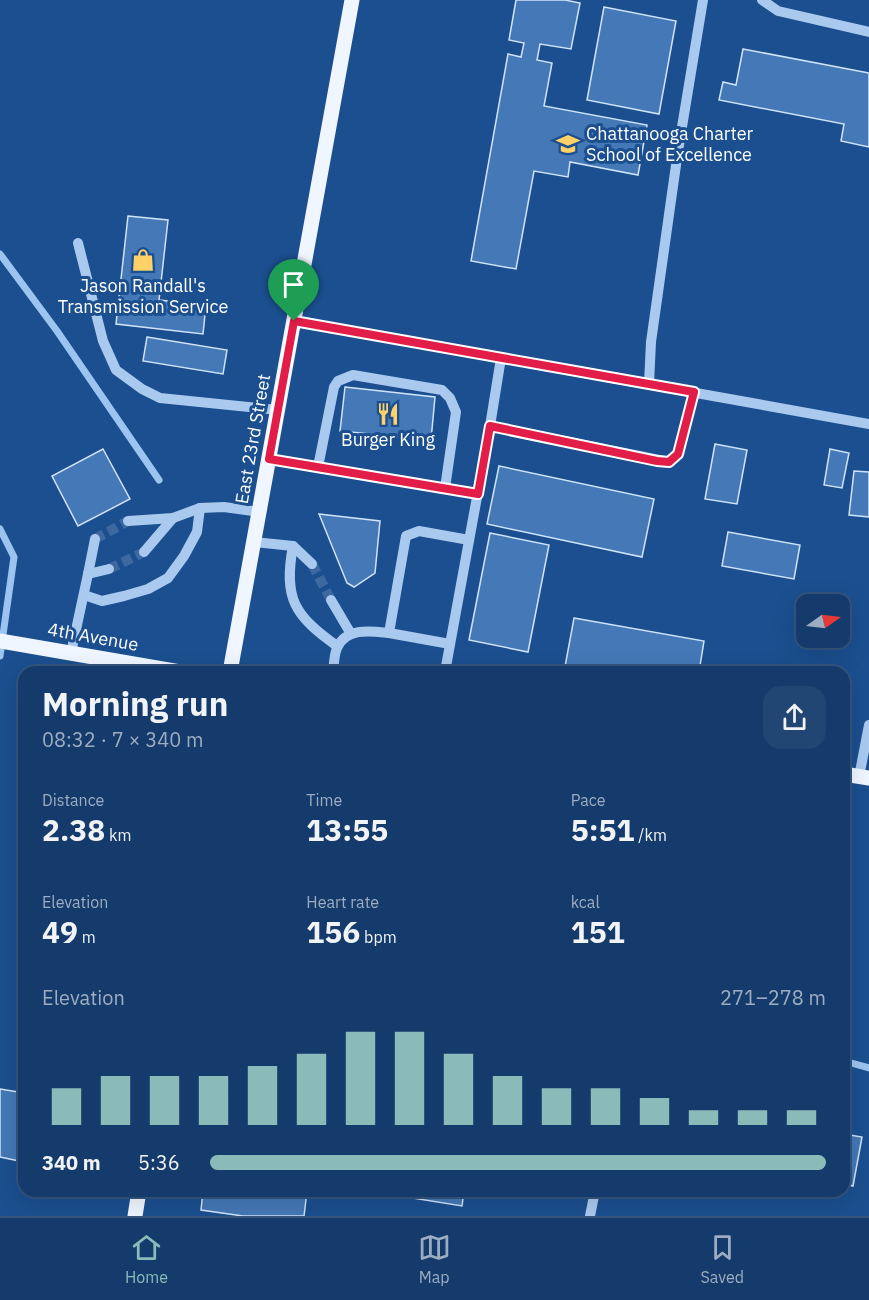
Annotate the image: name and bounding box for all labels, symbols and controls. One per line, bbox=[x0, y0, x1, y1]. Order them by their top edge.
place label: Chattanooga Charter School of Excellence bbox=[586, 122, 754, 166]
school or university icon: Chattanooga Charter School of Excellence bbox=[555, 131, 581, 157]
shop icon: Jason Randall's Transmission Service bbox=[130, 247, 156, 273]
pin bbox=[268, 259, 319, 321]
icon: arrive bbox=[277, 268, 310, 301]
place label: Jason Randall's Transmission Service bbox=[58, 274, 228, 318]
street label: East 23rd Street bbox=[230, 372, 275, 506]
restaurant icon: Burger King bbox=[375, 401, 401, 427]
place label: Burger King bbox=[341, 428, 435, 451]
north arrow bbox=[796, 594, 850, 648]
map controls bbox=[796, 594, 850, 648]
street label: 4th Avenue bbox=[46, 617, 140, 656]
text: Morning run bbox=[42, 682, 228, 725]
button: share bbox=[763, 686, 826, 749]
text: 08:32 · 7 × 340 m bbox=[42, 726, 203, 753]
text: Distance bbox=[42, 790, 104, 810]
text: Time bbox=[306, 790, 342, 810]
text: Pace bbox=[571, 790, 605, 810]
text: 2.38 bbox=[42, 810, 105, 849]
text: 13:55 bbox=[306, 810, 388, 849]
text: 5:51 bbox=[571, 810, 635, 849]
text: km bbox=[105, 825, 132, 845]
text: /km bbox=[635, 825, 667, 845]
text: Elevation bbox=[42, 892, 108, 912]
text: Heart rate bbox=[306, 892, 379, 912]
text: kcal bbox=[571, 892, 600, 912]
text: 49 bbox=[42, 912, 78, 951]
text: 156 bbox=[306, 912, 360, 951]
text: 151 bbox=[571, 912, 625, 951]
text: m bbox=[78, 927, 96, 947]
text: bpm bbox=[360, 927, 397, 947]
text: Elevation bbox=[42, 984, 125, 1011]
text: 271–278 m bbox=[720, 984, 826, 1011]
text: 340 m bbox=[42, 1149, 101, 1176]
text: 5:36 bbox=[138, 1149, 180, 1176]
tab: Home bbox=[125, 1231, 168, 1287]
tab: Map bbox=[418, 1231, 451, 1287]
tab: Saved bbox=[701, 1231, 744, 1287]

